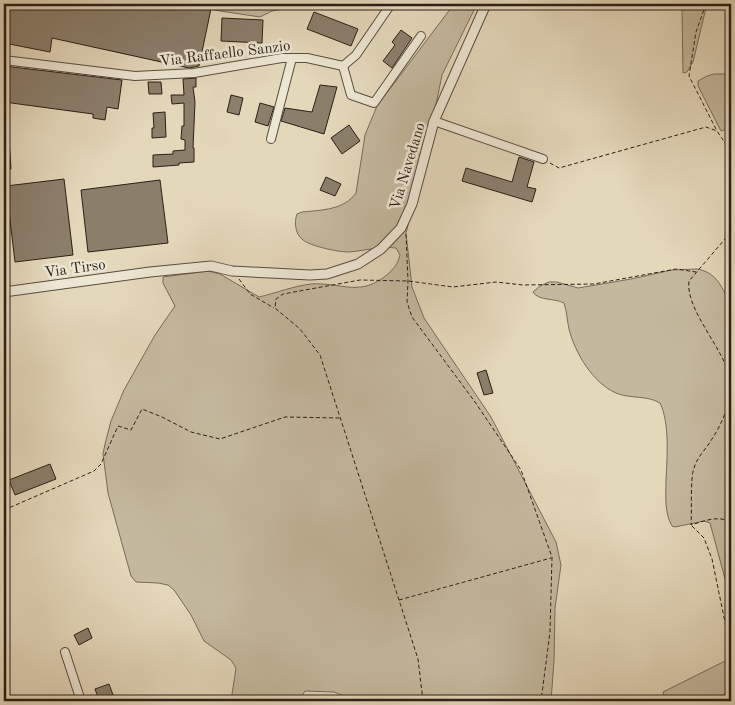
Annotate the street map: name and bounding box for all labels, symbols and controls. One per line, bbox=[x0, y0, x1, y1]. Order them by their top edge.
street label: Via Raffaello Sanzio bbox=[159, 39, 291, 70]
street label: Via Navedano bbox=[388, 121, 429, 212]
street label: Via Tirso bbox=[44, 258, 107, 281]

